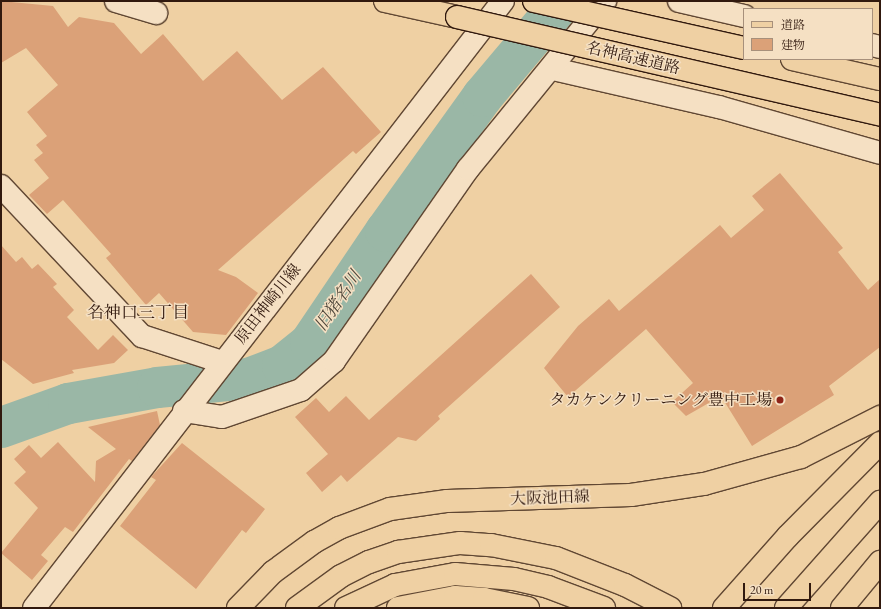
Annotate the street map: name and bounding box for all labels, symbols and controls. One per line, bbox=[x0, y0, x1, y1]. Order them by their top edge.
legend bbox=[743, 8, 873, 60]
text: 道路 bbox=[781, 17, 805, 33]
text: 建物 bbox=[781, 37, 805, 53]
street label: 名神高速道路 bbox=[584, 38, 682, 78]
street label: 原田神崎川線 bbox=[231, 260, 305, 348]
water label: 旧猪名川 bbox=[311, 267, 365, 335]
district label: 名神口三丁目 bbox=[87, 303, 189, 323]
place label: タカケンクリーニング豊中工場 bbox=[548, 390, 772, 410]
marker: タカケンクリーニング豊中工場 bbox=[775, 395, 785, 405]
street label: 大阪池田線 bbox=[510, 487, 590, 509]
scale bar bbox=[745, 575, 813, 601]
text: 20 m bbox=[750, 582, 773, 598]

